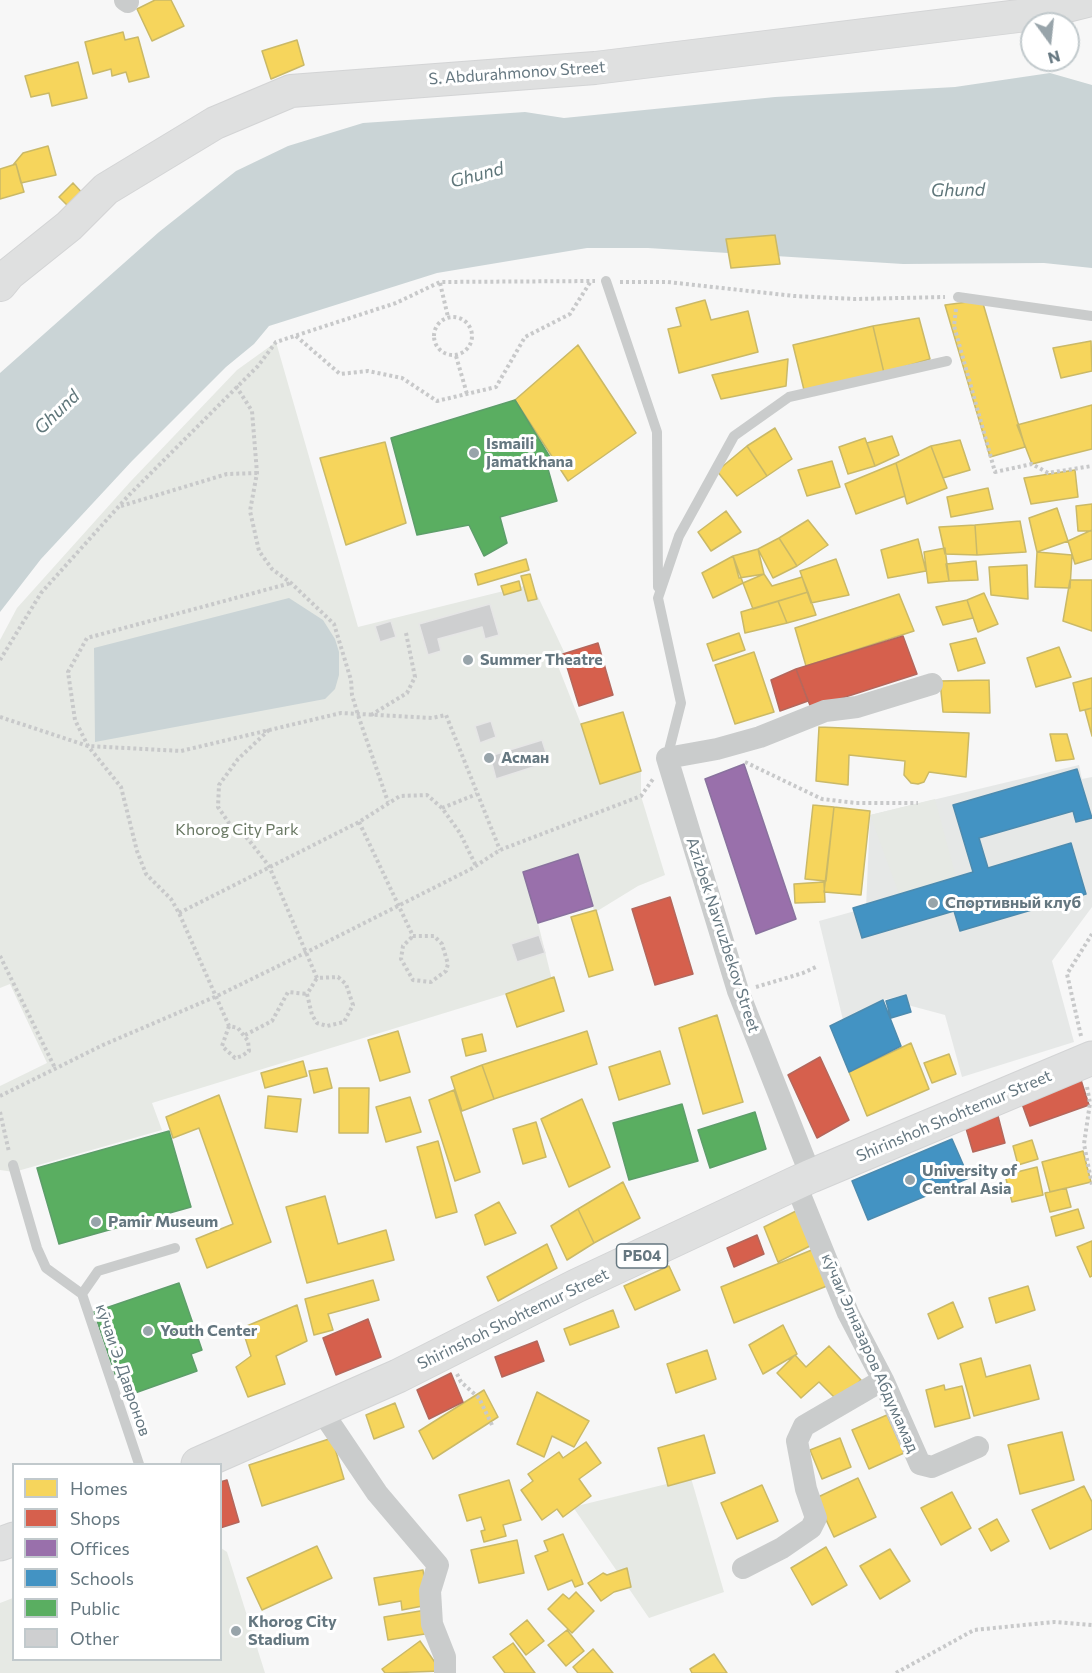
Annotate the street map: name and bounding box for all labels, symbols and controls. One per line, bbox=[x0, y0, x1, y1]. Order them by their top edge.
north arrow bbox=[1020, 12, 1080, 72]
text: N bbox=[1046, 47, 1063, 69]
street label: S. Abdurahmonov Street bbox=[428, 57, 606, 89]
water label: Ghund bbox=[448, 158, 506, 192]
water label: Ghund bbox=[931, 179, 985, 201]
water label: Ghund bbox=[30, 385, 84, 439]
place label: Ismaili Jamatkhana bbox=[486, 434, 573, 472]
marker: Ismaili Jamatkhana bbox=[467, 446, 481, 460]
place label: Summer Theatre bbox=[480, 650, 603, 670]
marker: Summer Theatre bbox=[461, 653, 475, 667]
place label: Асман bbox=[501, 748, 549, 768]
marker: Асман bbox=[482, 751, 496, 765]
park label: Khorog City Park bbox=[175, 820, 299, 840]
street label: Azizbek Navruzbekov Street bbox=[682, 835, 764, 1035]
place label: Спортивный клуб bbox=[945, 893, 1081, 913]
marker: Спортивный клуб bbox=[926, 896, 940, 910]
street label: Shirinshoh Shohtemur Street bbox=[853, 1066, 1055, 1166]
place label: University of Central Asia bbox=[922, 1161, 1017, 1199]
marker: University of Central Asia bbox=[903, 1173, 917, 1187]
place label: Pamir Museum bbox=[108, 1212, 218, 1232]
marker: Pamir Museum bbox=[89, 1215, 103, 1229]
road number: РБ04 bbox=[616, 1244, 668, 1268]
street label: кӯчаи Элназаров Абдумамад bbox=[817, 1250, 923, 1456]
street label: Shirinshoh Shohtemur Street bbox=[414, 1264, 612, 1374]
street label: кӯчаи Э. Давронов bbox=[91, 1301, 155, 1439]
place label: Youth Center bbox=[160, 1321, 257, 1341]
marker: Youth Center bbox=[141, 1324, 155, 1338]
legend bbox=[12, 1463, 222, 1661]
text: Homes bbox=[70, 1477, 128, 1499]
text: Shops bbox=[70, 1507, 120, 1529]
text: Offices bbox=[70, 1537, 130, 1559]
text: Schools bbox=[70, 1567, 134, 1589]
text: Public bbox=[70, 1597, 120, 1619]
place label: Khorog City Stadium bbox=[248, 1612, 337, 1650]
marker: Khorog City Stadium bbox=[229, 1624, 243, 1638]
text: Other bbox=[70, 1627, 119, 1649]

